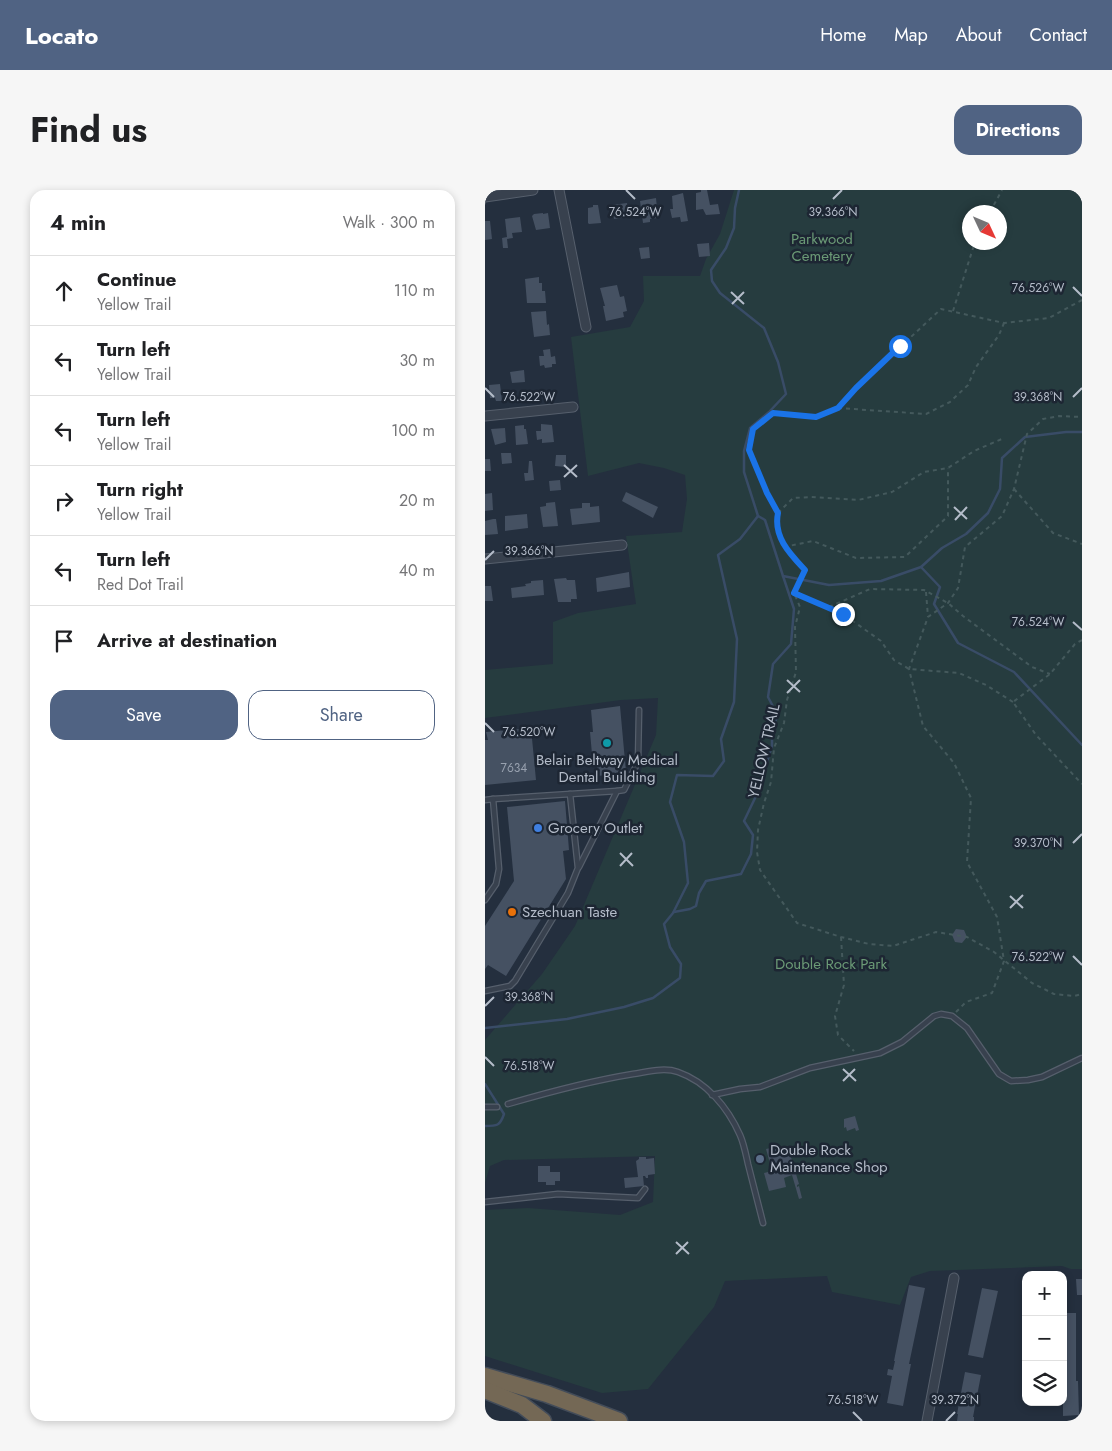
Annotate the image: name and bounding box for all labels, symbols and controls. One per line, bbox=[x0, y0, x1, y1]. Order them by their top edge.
text: Locato bbox=[25, 18, 98, 53]
text: Home bbox=[820, 22, 866, 48]
text: Map bbox=[894, 22, 928, 48]
text: About bbox=[956, 22, 1001, 48]
text: Contact bbox=[1029, 22, 1087, 48]
text: Find us bbox=[30, 105, 147, 155]
button: Directions bbox=[954, 105, 1082, 155]
text: 76.524°W bbox=[609, 203, 661, 221]
text: 39.366°N bbox=[808, 203, 858, 221]
north arrow bbox=[962, 205, 1007, 250]
text: 4 min bbox=[50, 208, 106, 238]
text: Walk · 300 m bbox=[343, 211, 435, 234]
park label: Parkwood Cemetery bbox=[791, 228, 853, 267]
text: Continue bbox=[97, 266, 176, 293]
icon: ahead bbox=[50, 277, 78, 305]
text: 110 m bbox=[394, 279, 435, 302]
text: 76.526°W bbox=[1012, 279, 1064, 297]
text: Yellow Trail bbox=[97, 293, 171, 316]
route start bbox=[889, 335, 912, 358]
text: Turn left bbox=[97, 336, 170, 363]
icon: left bbox=[50, 347, 78, 375]
text: 30 m bbox=[399, 349, 435, 372]
text: Yellow Trail bbox=[97, 363, 171, 386]
text: 76.522°W bbox=[503, 388, 555, 406]
text: 39.368°N bbox=[1014, 388, 1062, 406]
text: Turn left bbox=[97, 406, 170, 433]
icon: left bbox=[50, 417, 78, 445]
text: 100 m bbox=[391, 419, 435, 442]
text: Yellow Trail bbox=[97, 433, 171, 456]
text: Turn right bbox=[97, 476, 183, 503]
icon: right bbox=[50, 487, 78, 515]
text: 20 m bbox=[399, 489, 435, 512]
text: Yellow Trail bbox=[97, 503, 171, 526]
text: 39.366°N bbox=[504, 542, 554, 560]
text: Turn left bbox=[97, 546, 170, 573]
icon: left bbox=[50, 557, 78, 585]
text: 40 m bbox=[399, 559, 435, 582]
text: Red Dot Trail bbox=[97, 573, 184, 596]
route end bbox=[832, 603, 855, 626]
text: 76.524°W bbox=[1012, 613, 1064, 631]
icon: arrive bbox=[50, 627, 78, 655]
text: Arrive at destination bbox=[97, 627, 277, 654]
button: Save bbox=[50, 690, 238, 740]
button: Share bbox=[248, 690, 435, 740]
street label: YELLOW TRAIL bbox=[742, 701, 786, 800]
text: 76.520°W bbox=[503, 723, 556, 741]
marker: Belair Beltway Medical Dental Building bbox=[601, 737, 613, 749]
place label: Belair Beltway Medical Dental Building bbox=[536, 749, 678, 788]
house number: 7634 bbox=[501, 759, 527, 777]
place label: Grocery Outlet bbox=[548, 817, 643, 839]
marker: Grocery Outlet bbox=[532, 822, 544, 834]
text: 39.370°N bbox=[1014, 834, 1062, 852]
place label: Szechuan Taste bbox=[522, 901, 617, 923]
marker: Szechuan Taste bbox=[506, 906, 518, 918]
text: 76.522°W bbox=[1012, 948, 1064, 966]
park label: Double Rock Park bbox=[775, 953, 887, 975]
text: 39.368°N bbox=[505, 988, 553, 1006]
text: 76.518°W bbox=[504, 1057, 554, 1075]
place label: Double Rock Maintenance Shop bbox=[770, 1139, 888, 1178]
marker: Double Rock Maintenance Shop bbox=[754, 1153, 766, 1165]
map controls bbox=[1022, 1271, 1067, 1406]
button: + bbox=[1022, 1271, 1067, 1316]
button: − bbox=[1022, 1316, 1067, 1361]
button: layers bbox=[1022, 1361, 1067, 1406]
text: 76.518°W bbox=[828, 1391, 878, 1409]
text: 39.372°N bbox=[931, 1391, 979, 1409]

